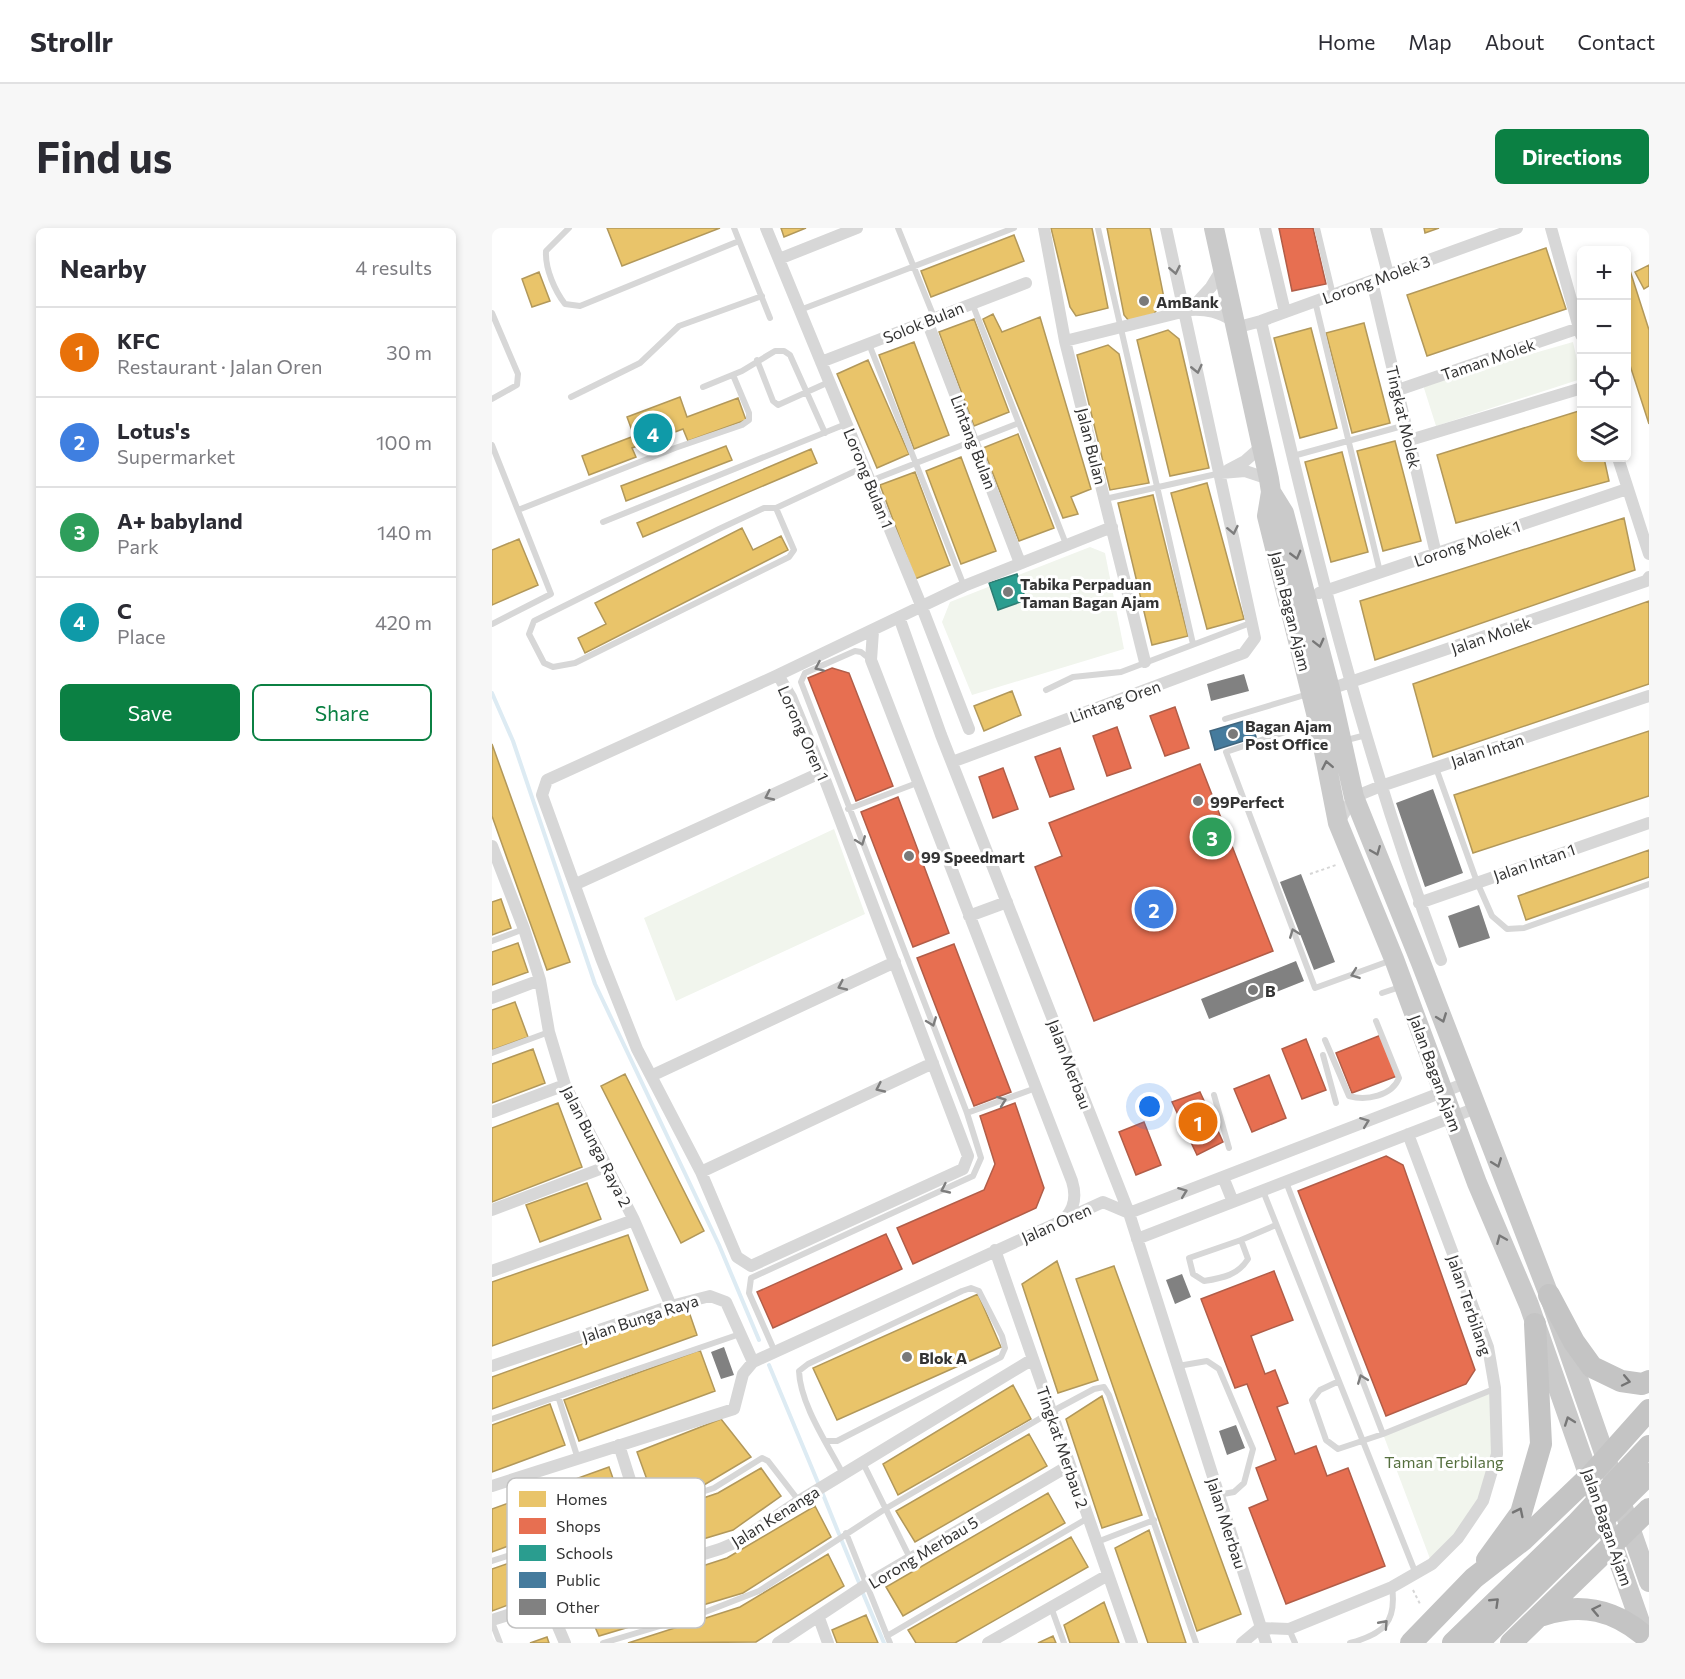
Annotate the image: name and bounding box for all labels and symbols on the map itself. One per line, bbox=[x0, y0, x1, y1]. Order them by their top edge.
street label: Lorong Molek 3 bbox=[1319, 251, 1433, 307]
one-way arrow bbox=[1168, 265, 1181, 275]
place label: AmBank bbox=[1156, 292, 1220, 311]
marker: AmBank bbox=[1137, 294, 1151, 308]
street label: Solok Bulan bbox=[880, 297, 966, 347]
street label: Taman Molek bbox=[1439, 334, 1538, 384]
one-way arrow bbox=[1189, 364, 1202, 374]
street label: Tingkat Molek bbox=[1383, 364, 1425, 471]
street label: Lintang Bulan bbox=[947, 392, 1001, 492]
street label: Jalan Bulan bbox=[1073, 406, 1111, 486]
pin: 4 bbox=[634, 410, 672, 456]
street label: Lorong Bulan 1 bbox=[840, 425, 898, 531]
street label: Lorong Molek 1 bbox=[1411, 516, 1523, 570]
one-way arrow bbox=[1226, 525, 1239, 535]
street label: Jalan Bagan Ajam bbox=[1267, 549, 1315, 673]
one-way arrow bbox=[1288, 550, 1301, 560]
place label: Tabika Perpaduan Taman Bagan Ajam bbox=[1020, 574, 1159, 611]
marker: Tabika Perpaduan Taman Bagan Ajam bbox=[1001, 585, 1015, 599]
street label: Jalan Molek bbox=[1448, 612, 1534, 658]
one-way arrow bbox=[1311, 638, 1324, 648]
one-way arrow bbox=[814, 660, 825, 672]
street label: Lintang Oren bbox=[1067, 676, 1163, 726]
street label: Lorong Oren 1 bbox=[775, 683, 833, 783]
place label: Bagan Ajam Post Office bbox=[1245, 716, 1332, 753]
marker: Bagan Ajam Post Office bbox=[1226, 727, 1240, 741]
street label: Jalan Intan bbox=[1448, 729, 1526, 771]
one-way arrow bbox=[1321, 760, 1334, 770]
one-way arrow bbox=[765, 788, 776, 800]
place label: 99Perfect bbox=[1210, 792, 1284, 811]
marker: 99Perfect bbox=[1191, 794, 1205, 808]
pin: 3 bbox=[1192, 814, 1232, 860]
one-way arrow bbox=[854, 834, 866, 845]
street label: Jalan Intan 1 bbox=[1491, 839, 1577, 885]
one-way arrow bbox=[1369, 845, 1381, 856]
place label: 99 Speedmart bbox=[921, 847, 1025, 866]
marker: 99 Speedmart bbox=[902, 849, 916, 863]
pin: 2 bbox=[1134, 886, 1174, 932]
one-way arrow bbox=[1289, 928, 1301, 939]
one-way arrow bbox=[1350, 966, 1360, 979]
one-way arrow bbox=[838, 979, 849, 991]
place label: B bbox=[1265, 981, 1276, 1000]
marker: B bbox=[1246, 983, 1260, 997]
street label: Jalan Bagan Ajam bbox=[1406, 1012, 1466, 1134]
one-way arrow bbox=[1435, 1012, 1447, 1023]
one-way arrow bbox=[925, 1016, 937, 1027]
street label: Jalan Merbau bbox=[1044, 1016, 1096, 1112]
one-way arrow bbox=[876, 1080, 887, 1092]
street label: Jalan Bunga Raya 2 bbox=[558, 1082, 636, 1210]
your location bbox=[1135, 1092, 1164, 1121]
one-way arrow bbox=[996, 1095, 1007, 1108]
pin: 1 bbox=[1178, 1100, 1218, 1144]
one-way arrow bbox=[1359, 1117, 1370, 1129]
one-way arrow bbox=[1490, 1156, 1502, 1167]
one-way arrow bbox=[940, 1181, 951, 1193]
one-way arrow bbox=[1177, 1187, 1188, 1199]
street label: Jalan Oren bbox=[1018, 1199, 1094, 1247]
one-way arrow bbox=[1496, 1234, 1508, 1245]
street label: Jalan Terbilang bbox=[1444, 1252, 1496, 1358]
street label: Jalan Bunga Raya bbox=[579, 1290, 701, 1346]
place label: Blok A bbox=[919, 1348, 968, 1367]
marker: Blok A bbox=[900, 1350, 914, 1364]
one-way arrow bbox=[1621, 1374, 1631, 1387]
one-way arrow bbox=[1357, 1375, 1369, 1386]
street label: Tingkat Merbau 2 bbox=[1033, 1384, 1093, 1511]
one-way arrow bbox=[1564, 1416, 1577, 1427]
park label: Taman Terbilang bbox=[1384, 1452, 1504, 1471]
street label: Jalan Bagan Ajam bbox=[1579, 1466, 1637, 1588]
street label: Jalan Merbau bbox=[1203, 1475, 1251, 1571]
legend bbox=[507, 1478, 705, 1628]
street label: Jalan Kenanga bbox=[728, 1481, 822, 1551]
text: Homes bbox=[556, 1489, 607, 1508]
one-way arrow bbox=[1512, 1508, 1523, 1519]
street label: Lorong Merbau 5 bbox=[865, 1512, 981, 1592]
text: Shops bbox=[556, 1516, 601, 1535]
text: Schools bbox=[556, 1543, 613, 1562]
text: Public bbox=[556, 1570, 601, 1589]
text: Other bbox=[556, 1597, 600, 1616]
one-way arrow bbox=[1488, 1599, 1499, 1610]
one-way arrow bbox=[1591, 1604, 1601, 1617]
one-way arrow bbox=[1377, 1620, 1388, 1630]

